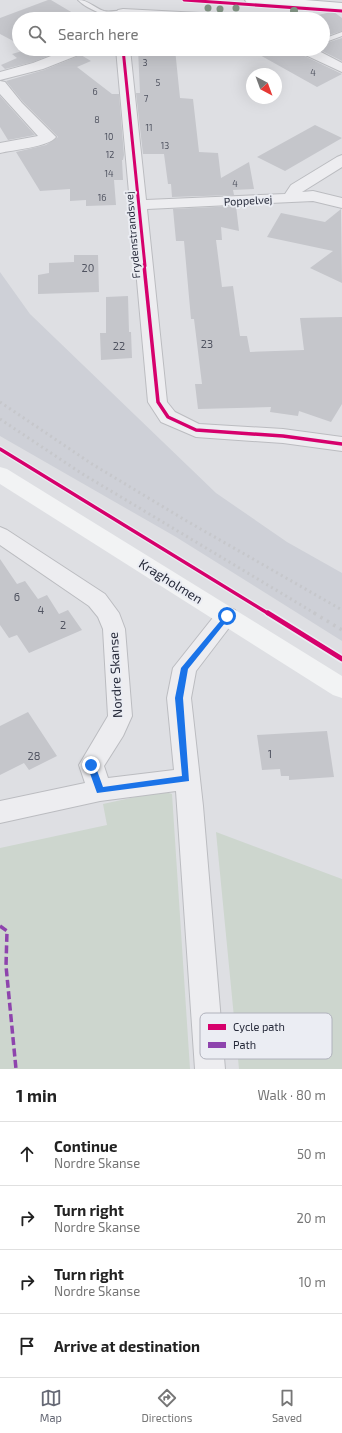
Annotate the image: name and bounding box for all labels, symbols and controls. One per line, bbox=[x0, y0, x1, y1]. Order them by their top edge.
search box bbox=[12, 12, 330, 56]
icon: search bbox=[26, 23, 48, 45]
text: Search here bbox=[58, 25, 139, 43]
house number: 3 bbox=[142, 57, 148, 68]
house number: 4 bbox=[310, 67, 316, 78]
north arrow bbox=[246, 68, 282, 104]
house number: 5 bbox=[156, 77, 161, 88]
house number: 6 bbox=[92, 86, 98, 97]
house number: 7 bbox=[144, 93, 149, 104]
house number: 8 bbox=[94, 114, 100, 125]
house number: 11 bbox=[145, 122, 153, 133]
house number: 10 bbox=[104, 131, 114, 142]
house number: 13 bbox=[161, 140, 169, 151]
house number: 12 bbox=[106, 149, 114, 160]
house number: 14 bbox=[104, 168, 114, 179]
house number: 4 bbox=[232, 178, 238, 189]
street label: Frydenstrandsvej bbox=[122, 191, 143, 279]
house number: 16 bbox=[98, 192, 106, 203]
street label: Poppelvej bbox=[223, 192, 273, 209]
house number: 20 bbox=[82, 261, 94, 274]
house number: 23 bbox=[201, 337, 213, 350]
house number: 22 bbox=[113, 339, 125, 352]
street label: Kragholmen bbox=[136, 555, 206, 607]
house number: 6 bbox=[14, 590, 20, 603]
house number: 4 bbox=[38, 603, 45, 616]
route start bbox=[218, 607, 236, 625]
house number: 2 bbox=[60, 618, 66, 631]
street label: Nordre Skanse bbox=[105, 632, 125, 718]
house number: 1 bbox=[268, 747, 272, 760]
house number: 28 bbox=[28, 749, 40, 762]
route end bbox=[82, 756, 100, 774]
legend bbox=[200, 1013, 332, 1059]
text: Cycle path bbox=[233, 1020, 285, 1033]
text: Path bbox=[233, 1038, 256, 1051]
text: 1 min bbox=[16, 1085, 57, 1105]
text: Walk · 80 m bbox=[257, 1087, 326, 1103]
text: Continue bbox=[54, 1137, 117, 1155]
icon: ahead bbox=[16, 1143, 38, 1165]
text: 50 m bbox=[297, 1146, 326, 1162]
text: Nordre Skanse bbox=[54, 1155, 140, 1171]
text: Turn right bbox=[54, 1201, 124, 1219]
icon: right bbox=[16, 1207, 38, 1229]
text: 20 m bbox=[297, 1210, 326, 1226]
text: Nordre Skanse bbox=[54, 1219, 140, 1235]
text: Turn right bbox=[54, 1265, 124, 1283]
icon: right bbox=[16, 1271, 38, 1293]
text: 10 m bbox=[299, 1274, 326, 1290]
text: Nordre Skanse bbox=[54, 1283, 140, 1299]
icon: arrive bbox=[16, 1335, 38, 1357]
text: Arrive at destination bbox=[54, 1337, 200, 1355]
tab: Map bbox=[40, 1387, 62, 1424]
tab: Directions bbox=[142, 1387, 192, 1424]
tab: Saved bbox=[272, 1387, 302, 1424]

